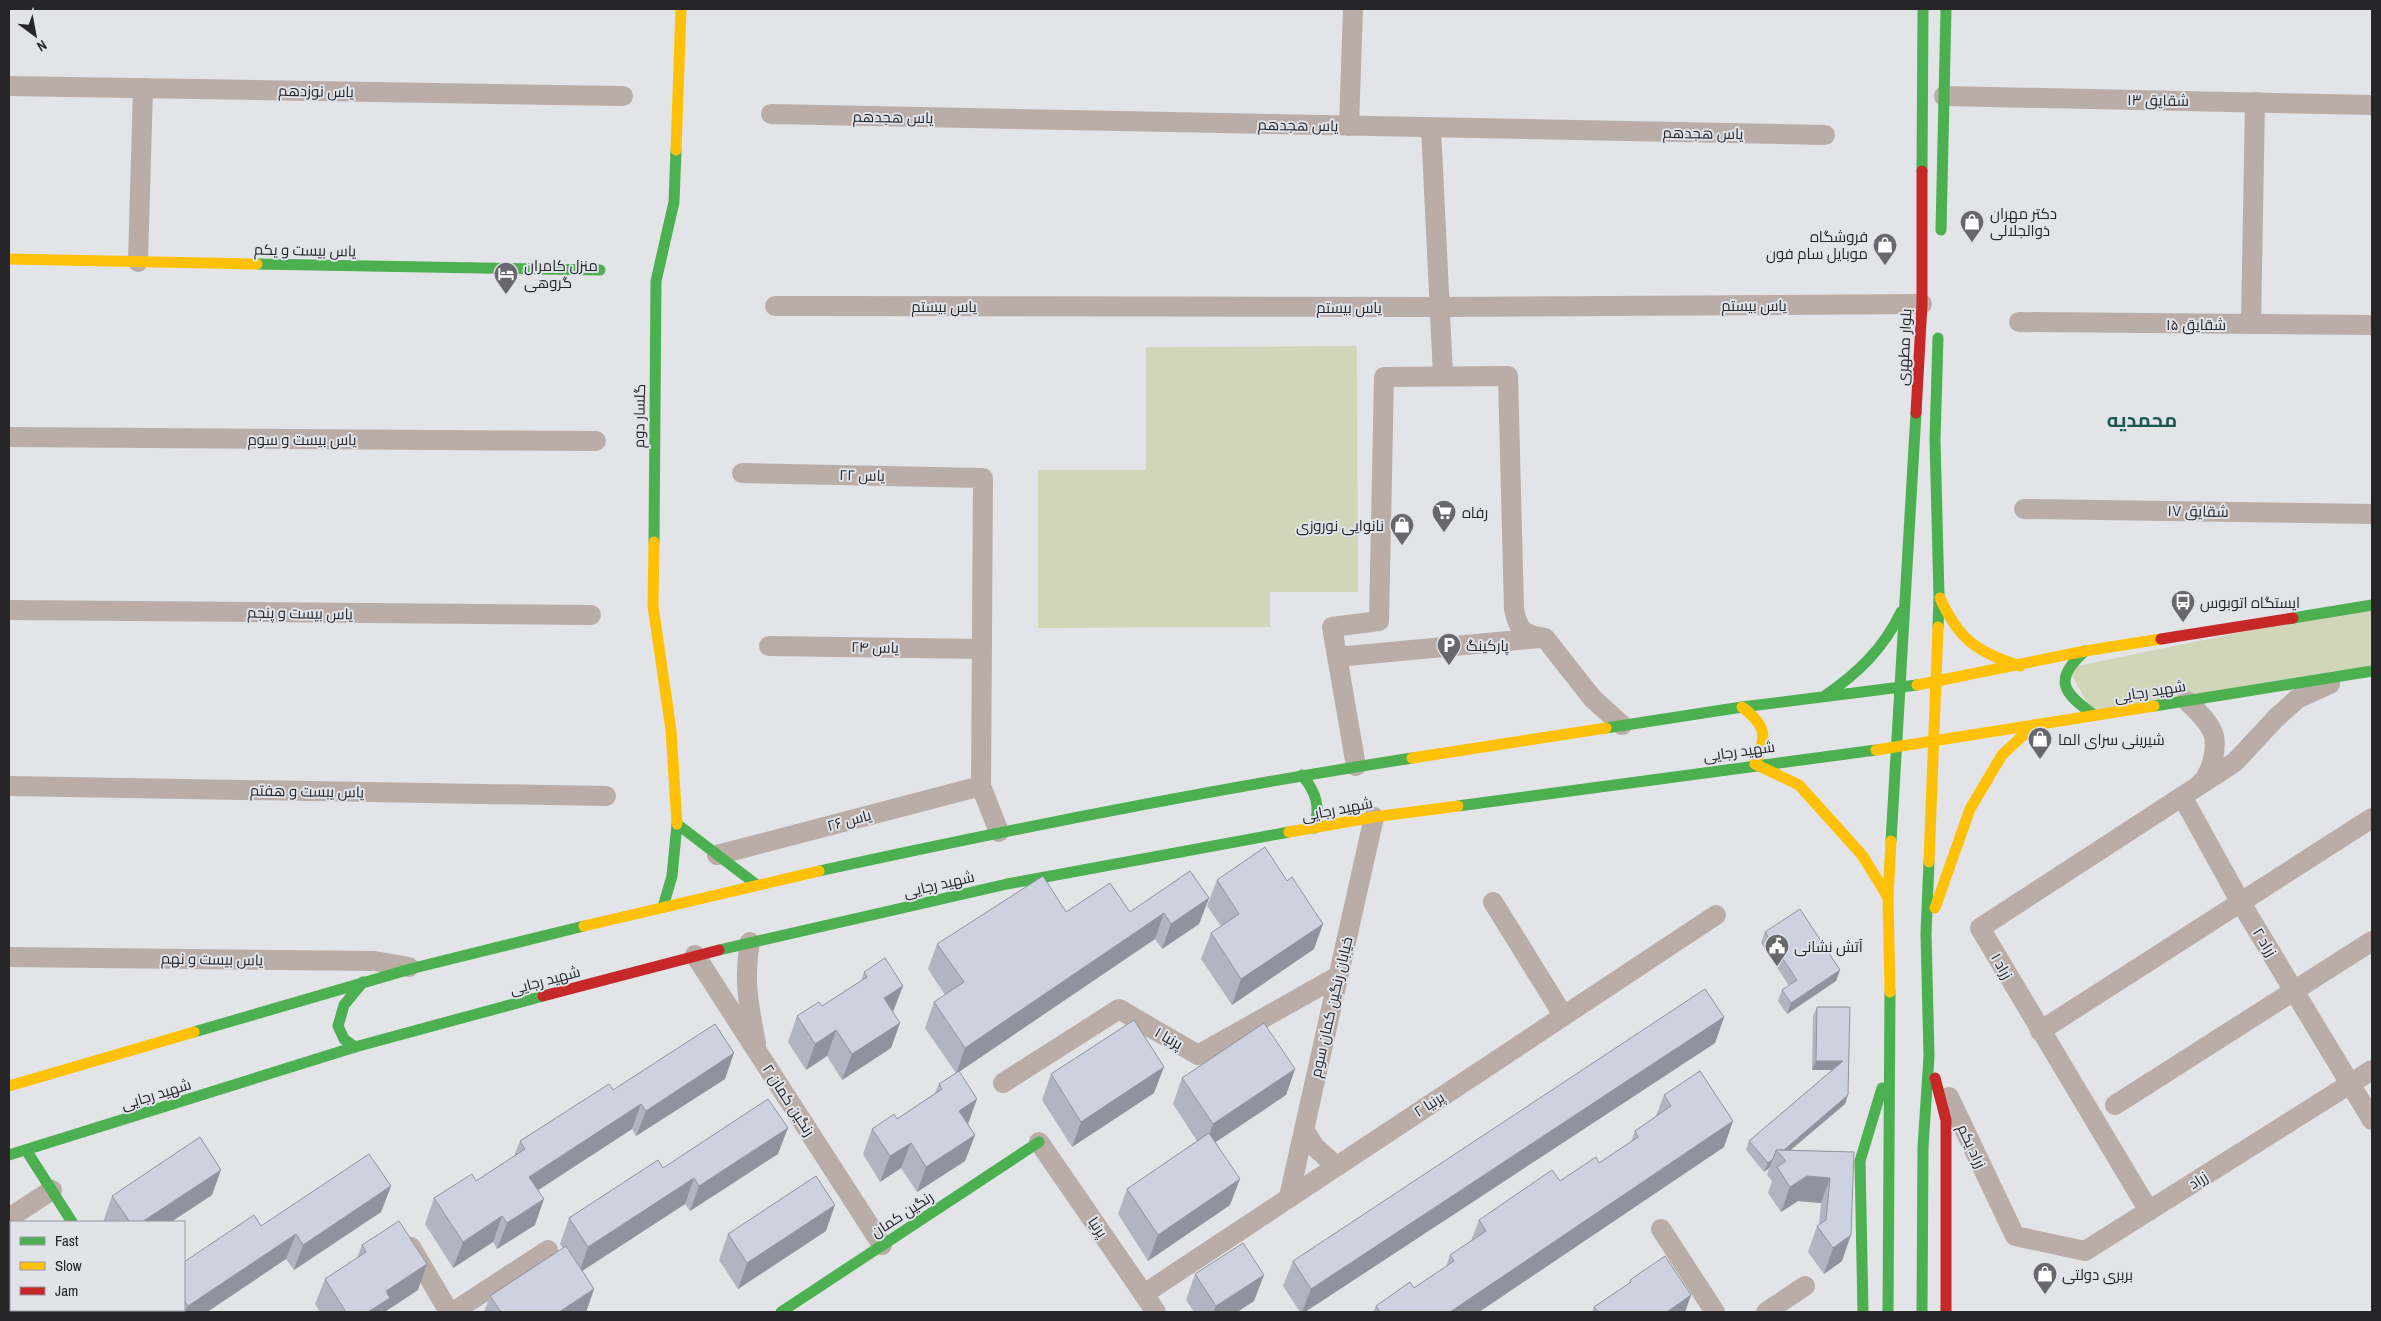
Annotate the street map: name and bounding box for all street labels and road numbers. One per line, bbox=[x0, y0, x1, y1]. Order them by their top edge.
street label: یاس نوزدهم bbox=[278, 80, 354, 102]
street label: شقایق ۱۳ bbox=[2127, 89, 2189, 111]
street label: یاس هجدهم bbox=[852, 106, 934, 128]
street label: یاس هجدهم bbox=[1257, 114, 1339, 136]
street label: یاس هجدهم bbox=[1662, 122, 1744, 144]
street label: یاس بیست و یکم bbox=[254, 239, 356, 261]
street label: یاس بیستم bbox=[1721, 295, 1787, 316]
street label: یاس بیستم bbox=[911, 296, 977, 317]
street label: یاس بیستم bbox=[1316, 297, 1382, 318]
street label: بلوار مطهری bbox=[1891, 308, 1917, 386]
street label: شقایق ۱۵ bbox=[2166, 314, 2226, 335]
street label: گلسار دوم bbox=[628, 384, 650, 448]
street label: یاس بیست و سوم bbox=[247, 429, 357, 450]
street label: یاس ۲۲ bbox=[839, 464, 885, 486]
street label: شقایق ۱۷ bbox=[2167, 500, 2229, 522]
street label: یاس بیست و پنجم bbox=[247, 602, 353, 624]
street label: یاس ۲۴ bbox=[851, 636, 899, 658]
street label: شهید رجایی bbox=[2113, 675, 2187, 707]
street label: شهید رجایی bbox=[1702, 736, 1776, 766]
street label: یاس یبست و هفتم bbox=[250, 780, 364, 802]
street label: شهید رجایی bbox=[1300, 792, 1374, 826]
street label: یاس ۲۶ bbox=[825, 804, 873, 836]
street label: شهید رجایی bbox=[901, 866, 977, 902]
street label: زراد ۲ bbox=[2248, 924, 2282, 960]
street label: خیابان رنگین کمان سوم bbox=[1305, 935, 1357, 1079]
street label: یاس بیست و نهم bbox=[161, 948, 263, 970]
street label: زراد ۱ bbox=[1986, 949, 2018, 983]
street label: شهید رجایی bbox=[507, 961, 583, 999]
street label: پرنیا ۱ bbox=[1151, 1022, 1187, 1054]
street label: رنگین کمان ۲ bbox=[758, 1060, 820, 1140]
street label: شهید رجایی bbox=[118, 1073, 194, 1115]
street label: پرنیا ۲ bbox=[1410, 1086, 1448, 1122]
street label: زراد یکم bbox=[1953, 1121, 1991, 1171]
street label: زراد bbox=[2184, 1166, 2212, 1194]
street label: رنگین کمان bbox=[867, 1186, 937, 1242]
street label: پرنیا bbox=[1083, 1212, 1113, 1242]

